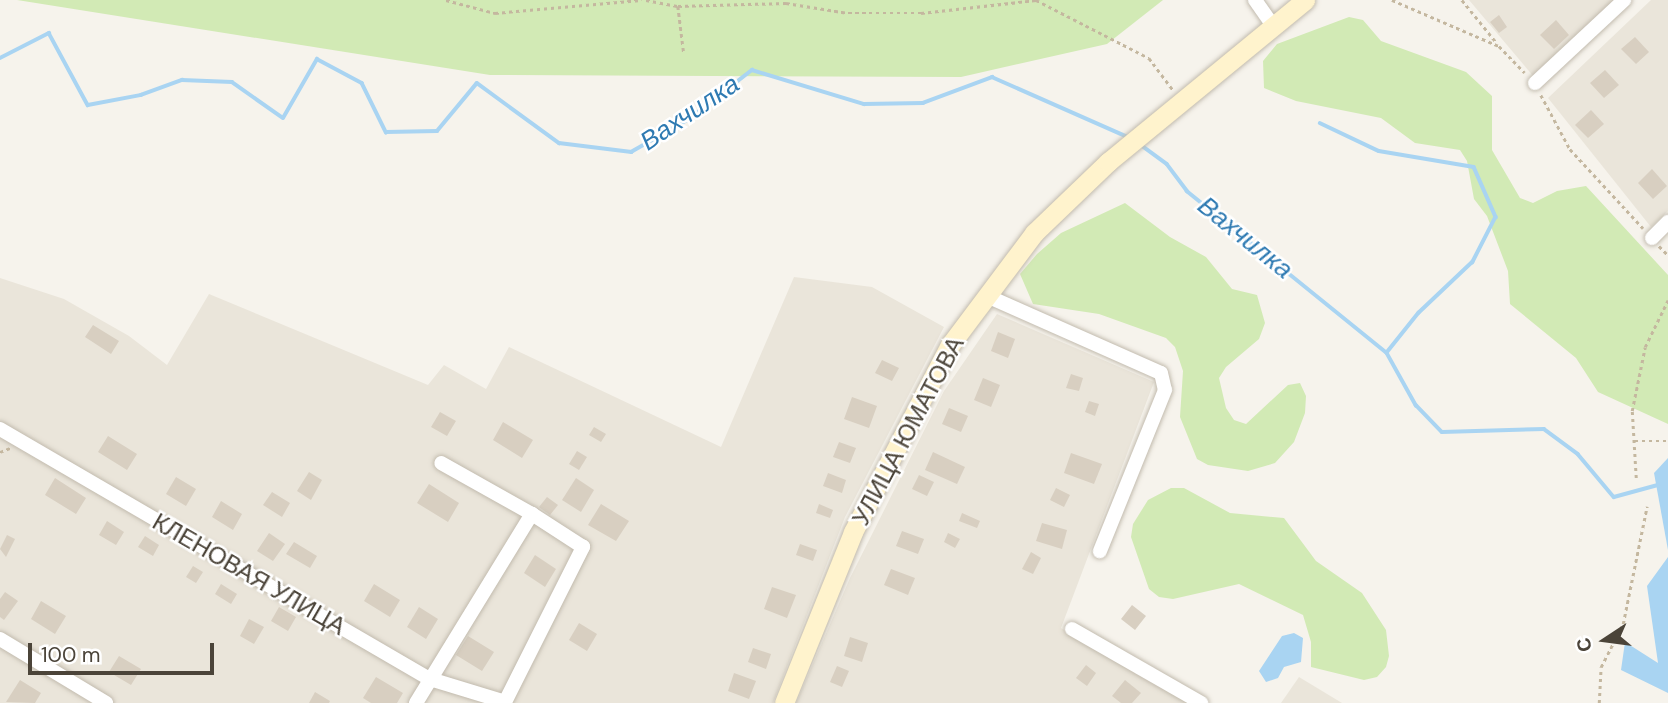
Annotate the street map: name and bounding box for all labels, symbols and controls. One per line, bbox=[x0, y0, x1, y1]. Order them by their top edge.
water label: Вахчилка bbox=[634, 68, 746, 158]
water label: Вахчилка bbox=[1191, 190, 1299, 286]
street label: УЛИЦА ЮМАТОВА bbox=[846, 332, 970, 530]
street label: КЛЕНОВАЯ УЛИЦА bbox=[147, 507, 351, 641]
north arrow bbox=[1570, 605, 1640, 675]
scale bar bbox=[32, 630, 217, 674]
text: С bbox=[1570, 635, 1598, 654]
text: 100 m bbox=[41, 641, 101, 669]

